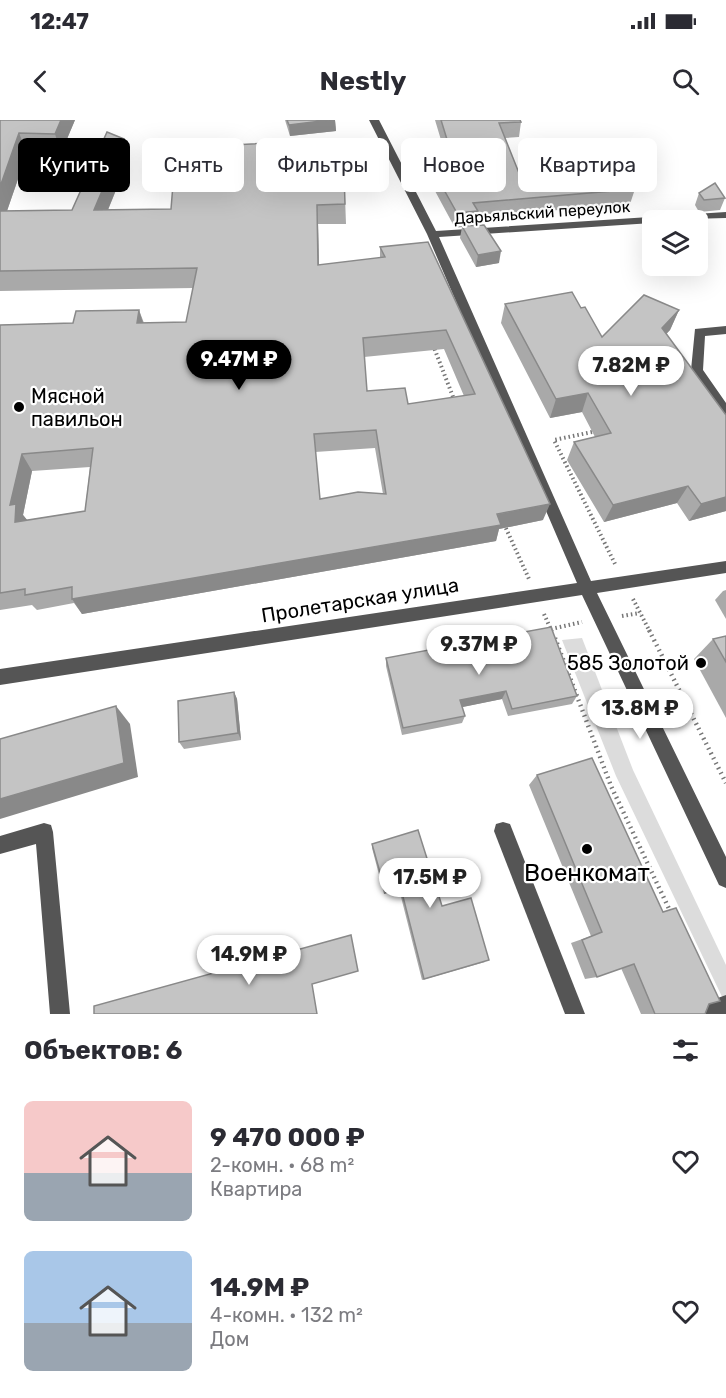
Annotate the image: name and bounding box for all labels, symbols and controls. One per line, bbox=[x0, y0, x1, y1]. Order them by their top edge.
text: 12:47 bbox=[30, 8, 89, 35]
icon: back bbox=[24, 65, 57, 98]
text: Nestly bbox=[320, 65, 406, 97]
icon: search bbox=[669, 65, 702, 98]
chip: Купить bbox=[18, 138, 130, 192]
chip: Снять bbox=[142, 138, 244, 192]
chip: Фильтры bbox=[256, 138, 389, 192]
chip: Новое bbox=[401, 138, 506, 192]
chip: Квартира bbox=[518, 138, 657, 192]
street label: Дарьяльский переулок bbox=[453, 197, 631, 228]
map controls bbox=[642, 210, 708, 276]
button: layers bbox=[642, 210, 708, 276]
pin: 9.47M ₽ bbox=[184, 340, 294, 391]
pin: 7.82M ₽ bbox=[576, 346, 686, 397]
text: 9.47M ₽ bbox=[200, 347, 278, 371]
text: 7.82M ₽ bbox=[592, 353, 670, 377]
place label: Мясной павильон bbox=[31, 384, 123, 431]
marker: Мясной павильон bbox=[12, 400, 26, 414]
street label: Пролетарская улица bbox=[260, 573, 460, 627]
pin: 9.37M ₽ bbox=[424, 625, 534, 676]
text: 9.37M ₽ bbox=[440, 632, 518, 656]
place label: 585 Золотой bbox=[567, 651, 689, 675]
marker: 585 Золотой bbox=[694, 656, 708, 670]
pin: 13.8M ₽ bbox=[585, 689, 695, 740]
text: 13.8M ₽ bbox=[601, 696, 679, 720]
marker: Военкомат bbox=[580, 842, 594, 856]
pin: 17.5M ₽ bbox=[375, 858, 485, 909]
place label: Военкомат bbox=[524, 859, 650, 887]
text: 17.5M ₽ bbox=[393, 865, 467, 889]
pin: 14.9M ₽ bbox=[194, 935, 304, 986]
text: 14.9M ₽ bbox=[211, 942, 287, 966]
icon: filters bbox=[669, 1034, 702, 1067]
text: Объектов: 6 bbox=[24, 1035, 183, 1066]
text: 9 470 000 ₽ bbox=[210, 1122, 365, 1153]
icon: home bbox=[72, 1125, 144, 1197]
icon: heart bbox=[669, 1145, 702, 1178]
text: 2-комн. · 68 m² bbox=[210, 1153, 354, 1177]
text: Квартира bbox=[210, 1177, 302, 1201]
text: 14.9M ₽ bbox=[210, 1272, 309, 1303]
icon: home bbox=[72, 1275, 144, 1347]
icon: heart bbox=[669, 1295, 702, 1328]
text: 4-комн. · 132 m² bbox=[210, 1303, 363, 1327]
text: Дом bbox=[210, 1327, 249, 1351]

